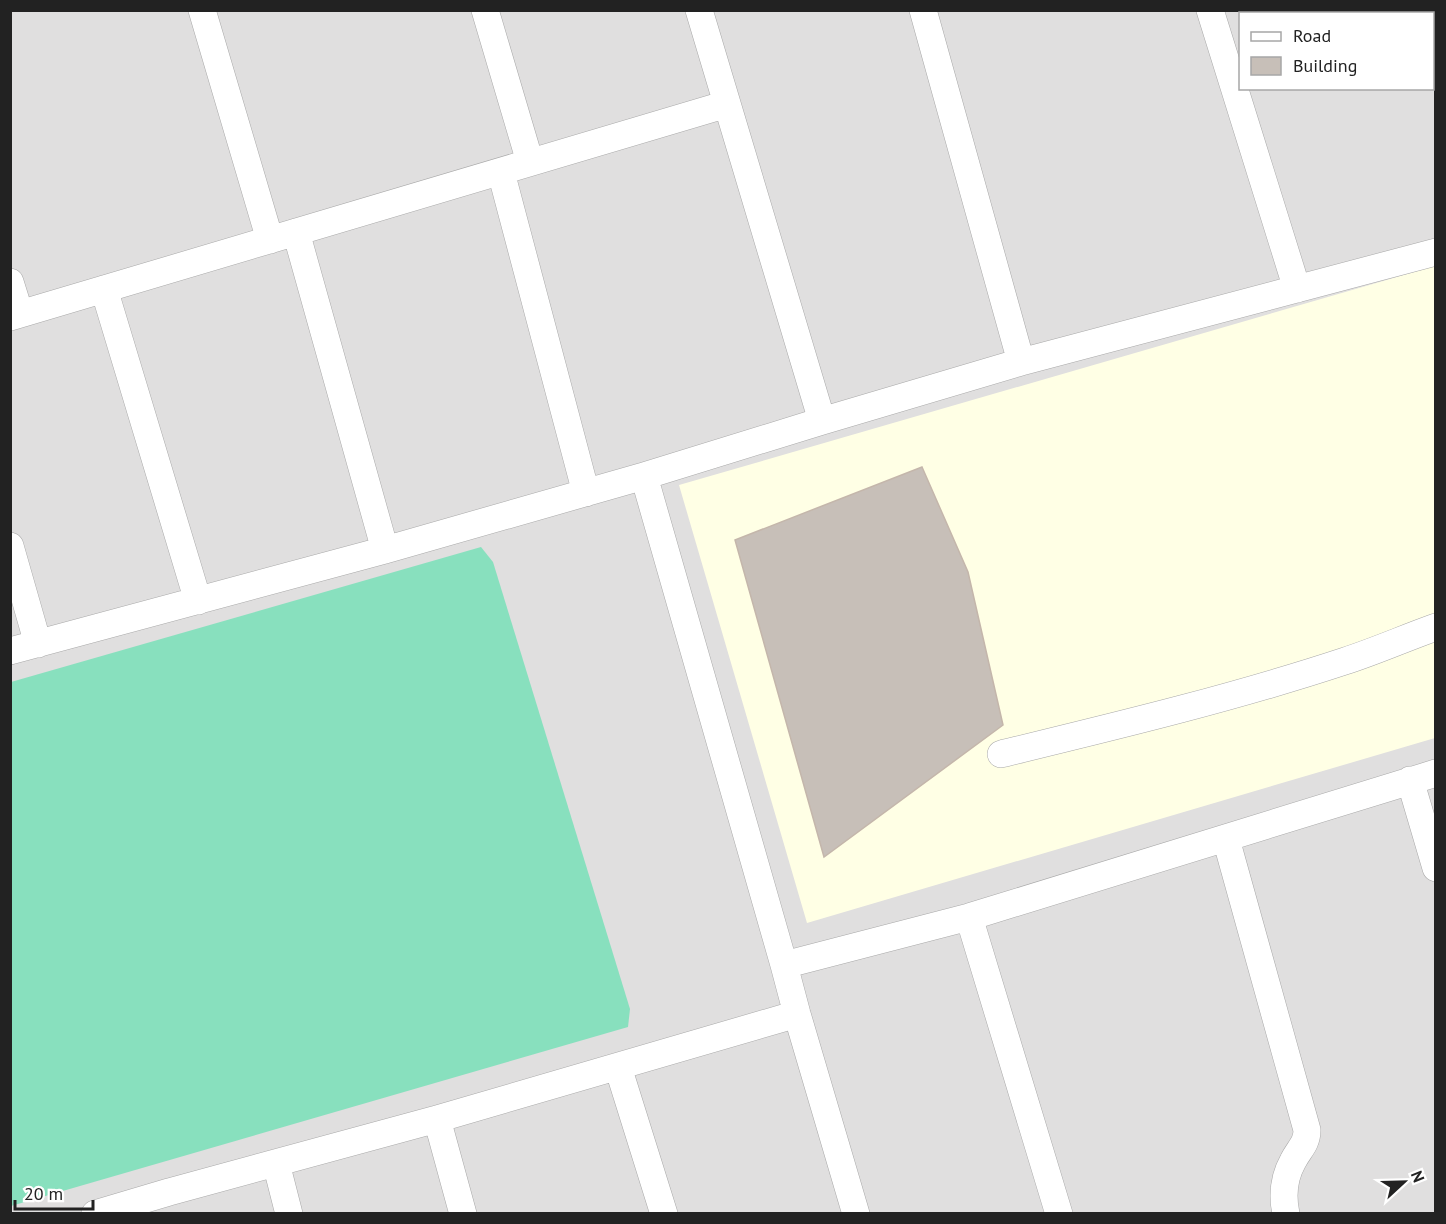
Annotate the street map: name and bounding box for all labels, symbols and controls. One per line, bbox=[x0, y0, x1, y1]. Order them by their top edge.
legend bbox=[1239, 12, 1434, 90]
text: Road bbox=[1293, 24, 1331, 47]
text: Building bbox=[1293, 54, 1357, 77]
north arrow bbox=[1374, 1152, 1434, 1212]
text: N bbox=[1407, 1168, 1429, 1185]
scale bar bbox=[15, 1173, 93, 1211]
text: 20 m bbox=[24, 1182, 63, 1205]

